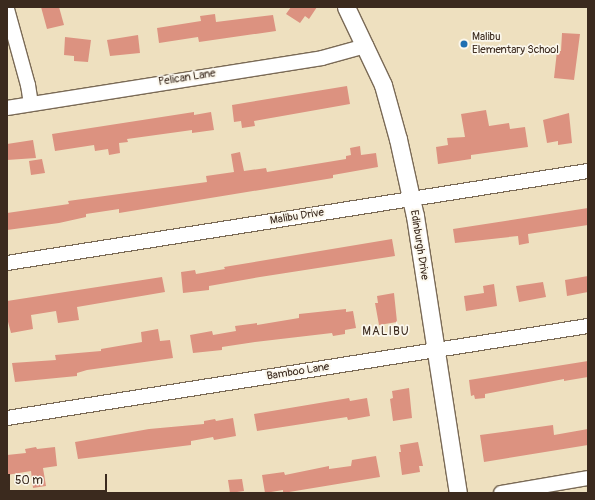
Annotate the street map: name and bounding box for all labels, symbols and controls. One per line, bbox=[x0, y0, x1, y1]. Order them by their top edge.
place label: Malibu Elementary School bbox=[472, 31, 559, 57]
marker: Malibu Elementary School bbox=[459, 39, 469, 49]
street label: Pelican Lane bbox=[157, 67, 217, 89]
street label: Malibu Drive bbox=[269, 206, 325, 228]
street label: Edinburgh Drive bbox=[407, 209, 431, 281]
district label: MALIBU bbox=[362, 325, 410, 339]
street label: Bamboo Lane bbox=[266, 361, 330, 383]
scale bar bbox=[10, 466, 109, 492]
text: 50 m bbox=[15, 473, 43, 488]

